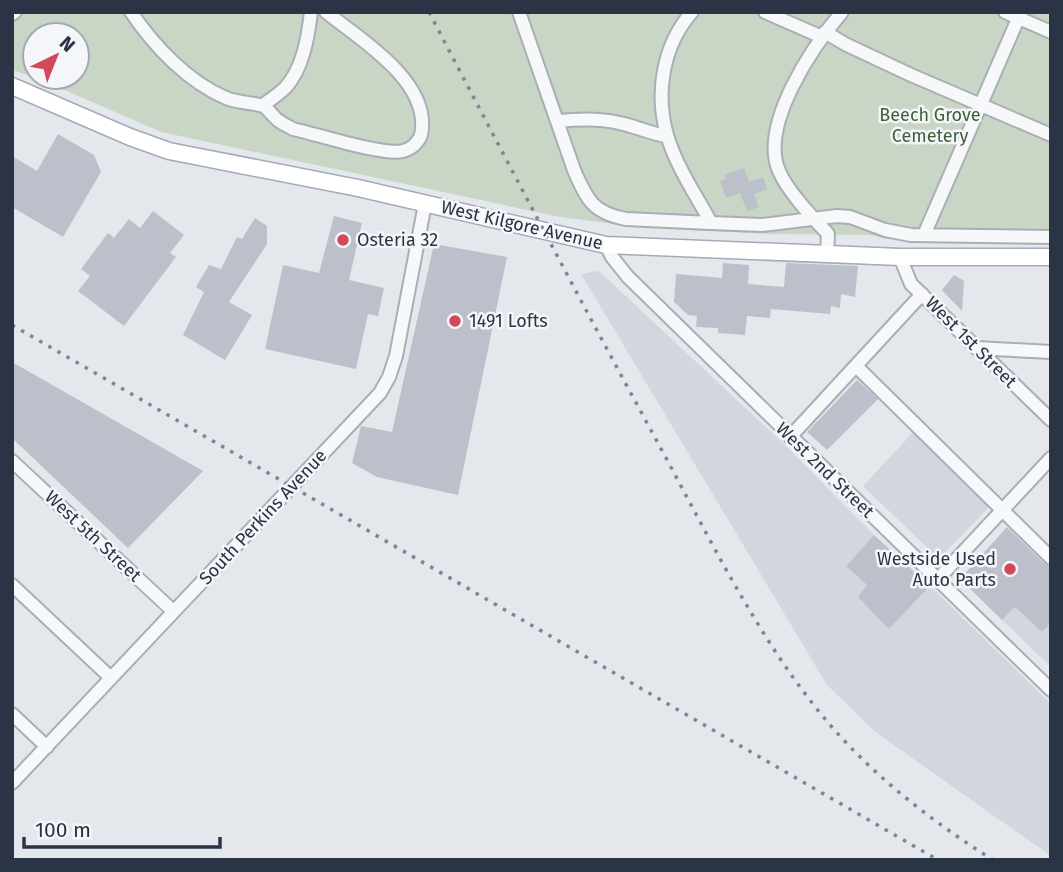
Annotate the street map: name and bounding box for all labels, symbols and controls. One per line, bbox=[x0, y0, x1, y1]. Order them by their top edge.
north arrow bbox=[21, 21, 91, 91]
text: N bbox=[55, 31, 80, 57]
park label: Beech Grove Cemetery bbox=[879, 104, 981, 147]
street label: West Kilgore Avenue bbox=[439, 196, 605, 254]
place label: Osteria 32 bbox=[357, 229, 438, 251]
marker: Osteria 32 bbox=[335, 232, 351, 248]
street label: West 1st Street bbox=[921, 292, 1022, 393]
place label: 1491 Lofts bbox=[469, 310, 548, 332]
marker: 1491 Lofts bbox=[447, 313, 463, 329]
street label: West 2nd Street bbox=[771, 418, 879, 523]
street label: South Perkins Avenue bbox=[195, 445, 331, 589]
street label: West 5th Street bbox=[40, 486, 146, 587]
place label: Westside Used Auto Parts bbox=[877, 548, 996, 591]
marker: Westside Used Auto Parts bbox=[1002, 561, 1018, 577]
scale bar bbox=[24, 806, 220, 850]
text: 100 m bbox=[35, 817, 91, 843]

